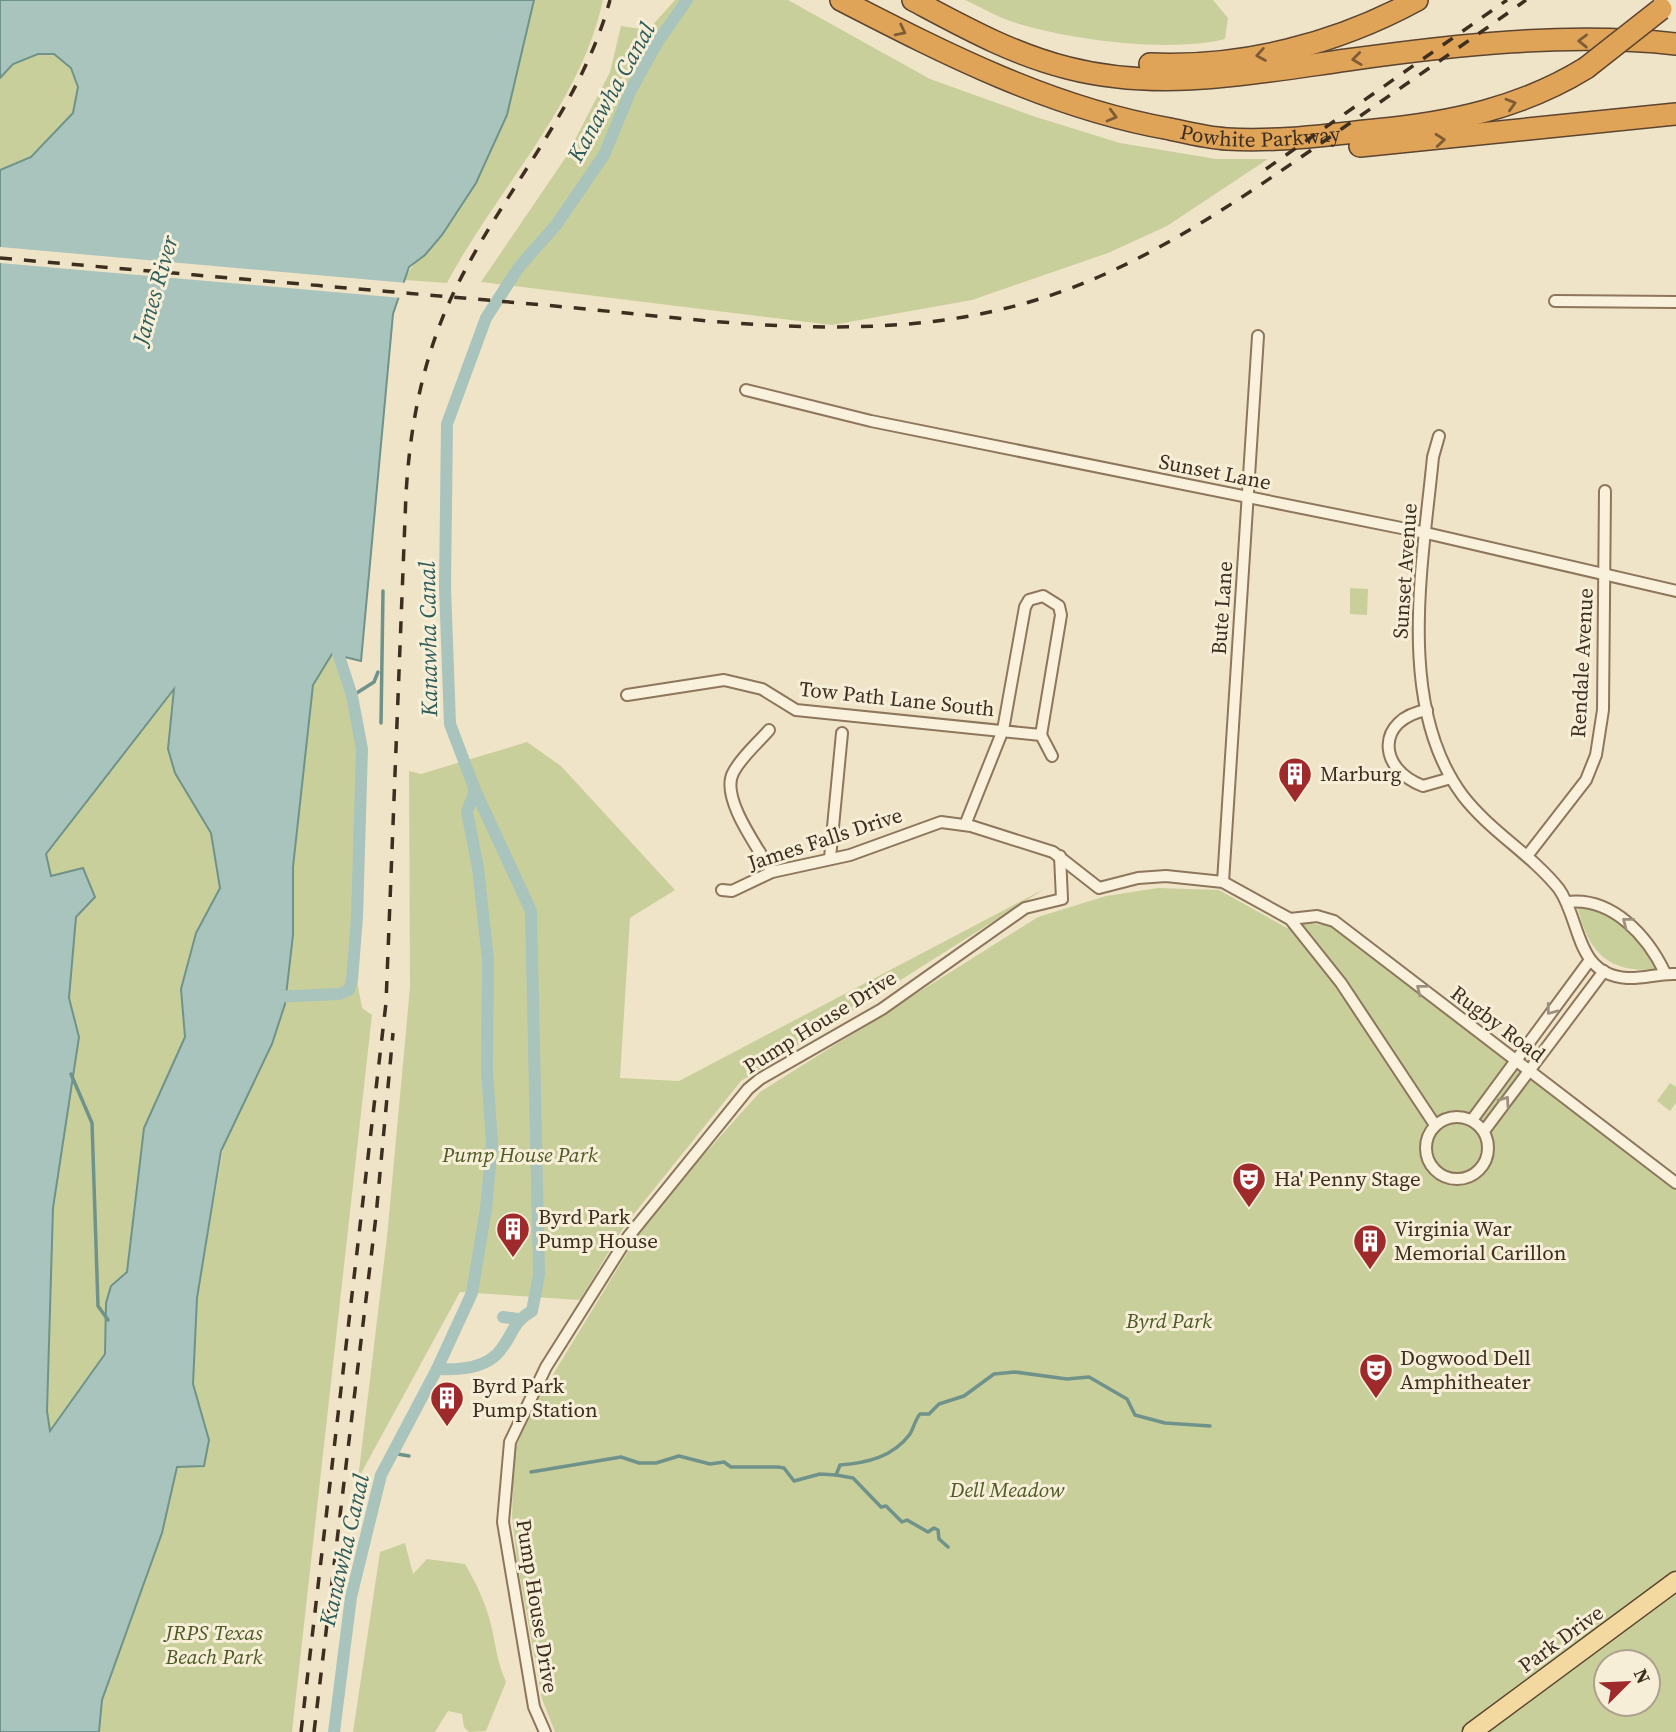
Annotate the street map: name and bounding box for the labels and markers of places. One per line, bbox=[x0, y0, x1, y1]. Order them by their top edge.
building icon: Marburg bbox=[1276, 755, 1314, 804]
place label: Marburg bbox=[1320, 759, 1402, 788]
theatre icon: Ha' Penny Stage bbox=[1230, 1160, 1268, 1209]
place label: Ha' Penny Stage bbox=[1274, 1164, 1421, 1193]
place label: Byrd Park Pump House bbox=[538, 1202, 658, 1255]
building icon: Byrd Park Pump House bbox=[494, 1210, 532, 1259]
place label: Virginia War Memorial Carillon bbox=[1394, 1214, 1567, 1267]
building icon: Virginia War Memorial Carillon bbox=[1351, 1222, 1389, 1271]
place label: Dogwood Dell Amphitheater bbox=[1400, 1343, 1531, 1396]
theatre icon: Dogwood Dell Amphitheater bbox=[1357, 1351, 1395, 1400]
place label: Byrd Park Pump Station bbox=[472, 1371, 598, 1424]
building icon: Byrd Park Pump Station bbox=[428, 1379, 466, 1428]

